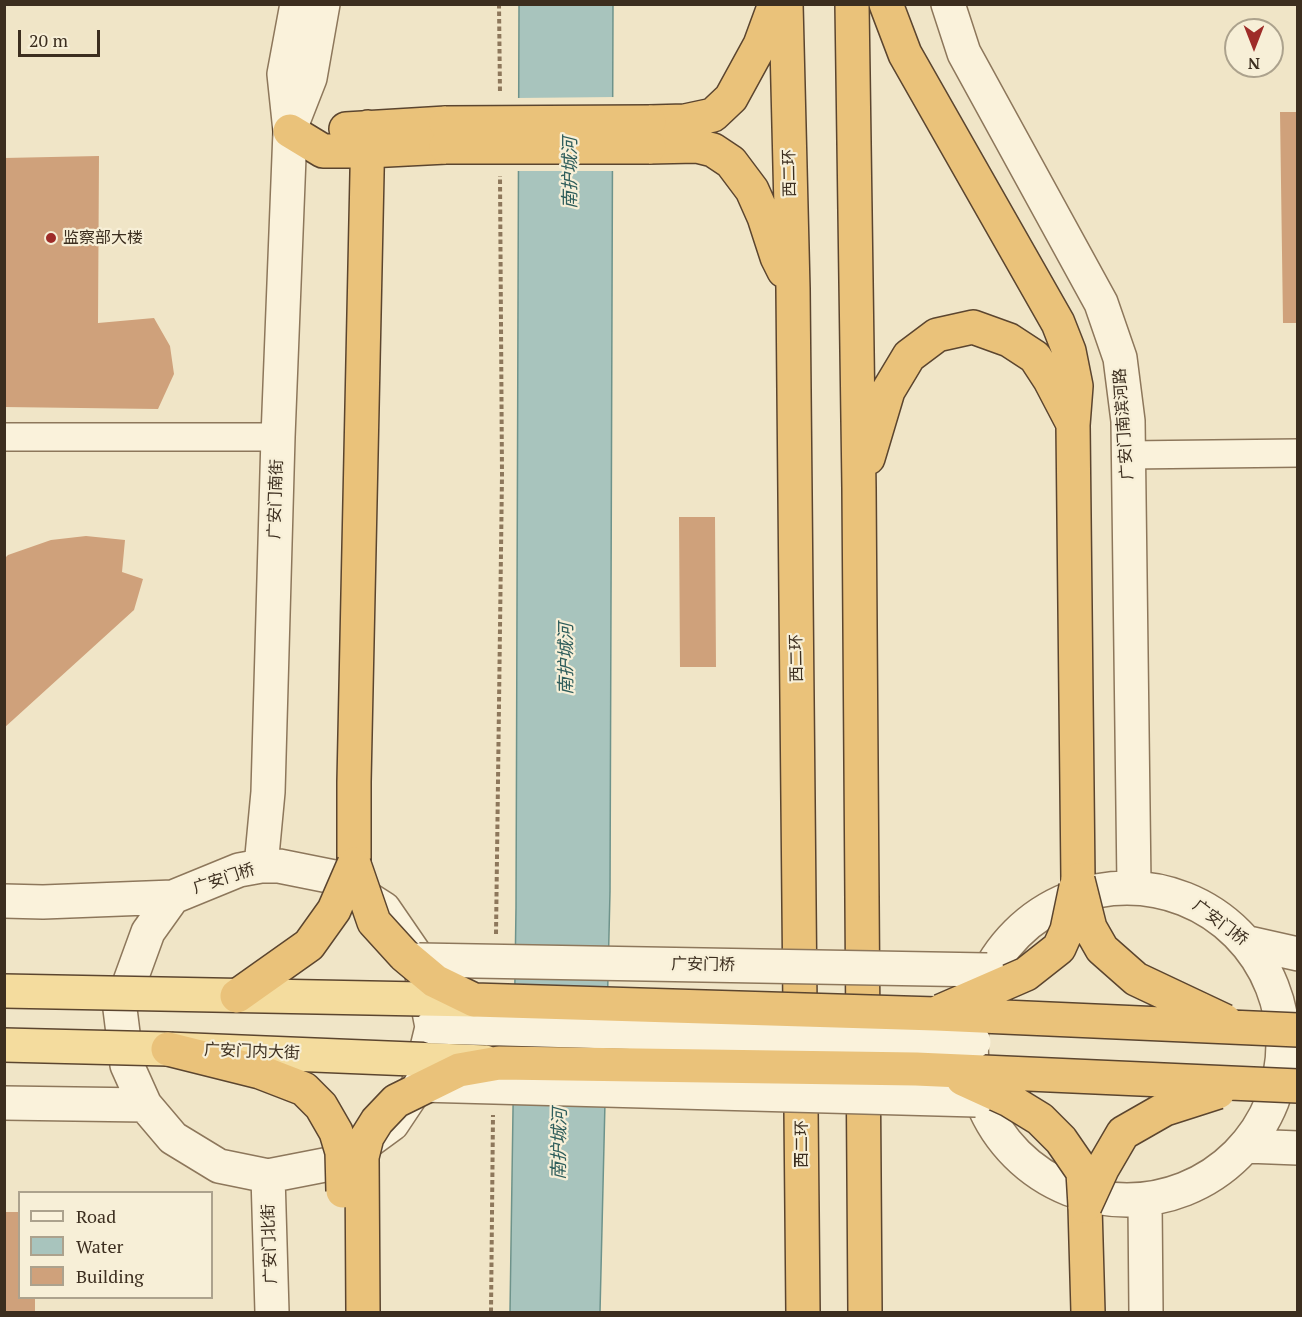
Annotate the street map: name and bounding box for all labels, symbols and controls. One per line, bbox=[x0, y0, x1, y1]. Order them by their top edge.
scale bar bbox=[21, 18, 104, 56]
north arrow bbox=[1224, 18, 1284, 78]
text: 20 m bbox=[29, 28, 68, 52]
text: N bbox=[1248, 53, 1260, 75]
water label: 南护城河 bbox=[560, 137, 582, 209]
street label: 西二环 bbox=[780, 149, 800, 197]
place label: 监察部大楼 bbox=[63, 228, 143, 248]
marker: 监察部大楼 bbox=[44, 231, 58, 245]
street label: 广安门南滨河路 bbox=[1111, 367, 1137, 481]
street label: 广安门南街 bbox=[265, 459, 287, 539]
water label: 南护城河 bbox=[556, 623, 578, 695]
street label: 西二环 bbox=[787, 634, 807, 682]
street label: 广安门桥 bbox=[191, 860, 257, 898]
street label: 广安门桥 bbox=[1189, 896, 1251, 950]
street label: 广安门桥 bbox=[671, 955, 735, 975]
street label: 广安门内大街 bbox=[204, 1041, 300, 1063]
water label: 南护城河 bbox=[549, 1108, 571, 1180]
street label: 西二环 bbox=[792, 1120, 812, 1168]
legend bbox=[18, 1191, 213, 1299]
text: Road bbox=[76, 1204, 116, 1228]
street label: 广安门北街 bbox=[259, 1204, 281, 1284]
text: Water bbox=[76, 1234, 123, 1258]
text: Building bbox=[76, 1264, 144, 1288]

